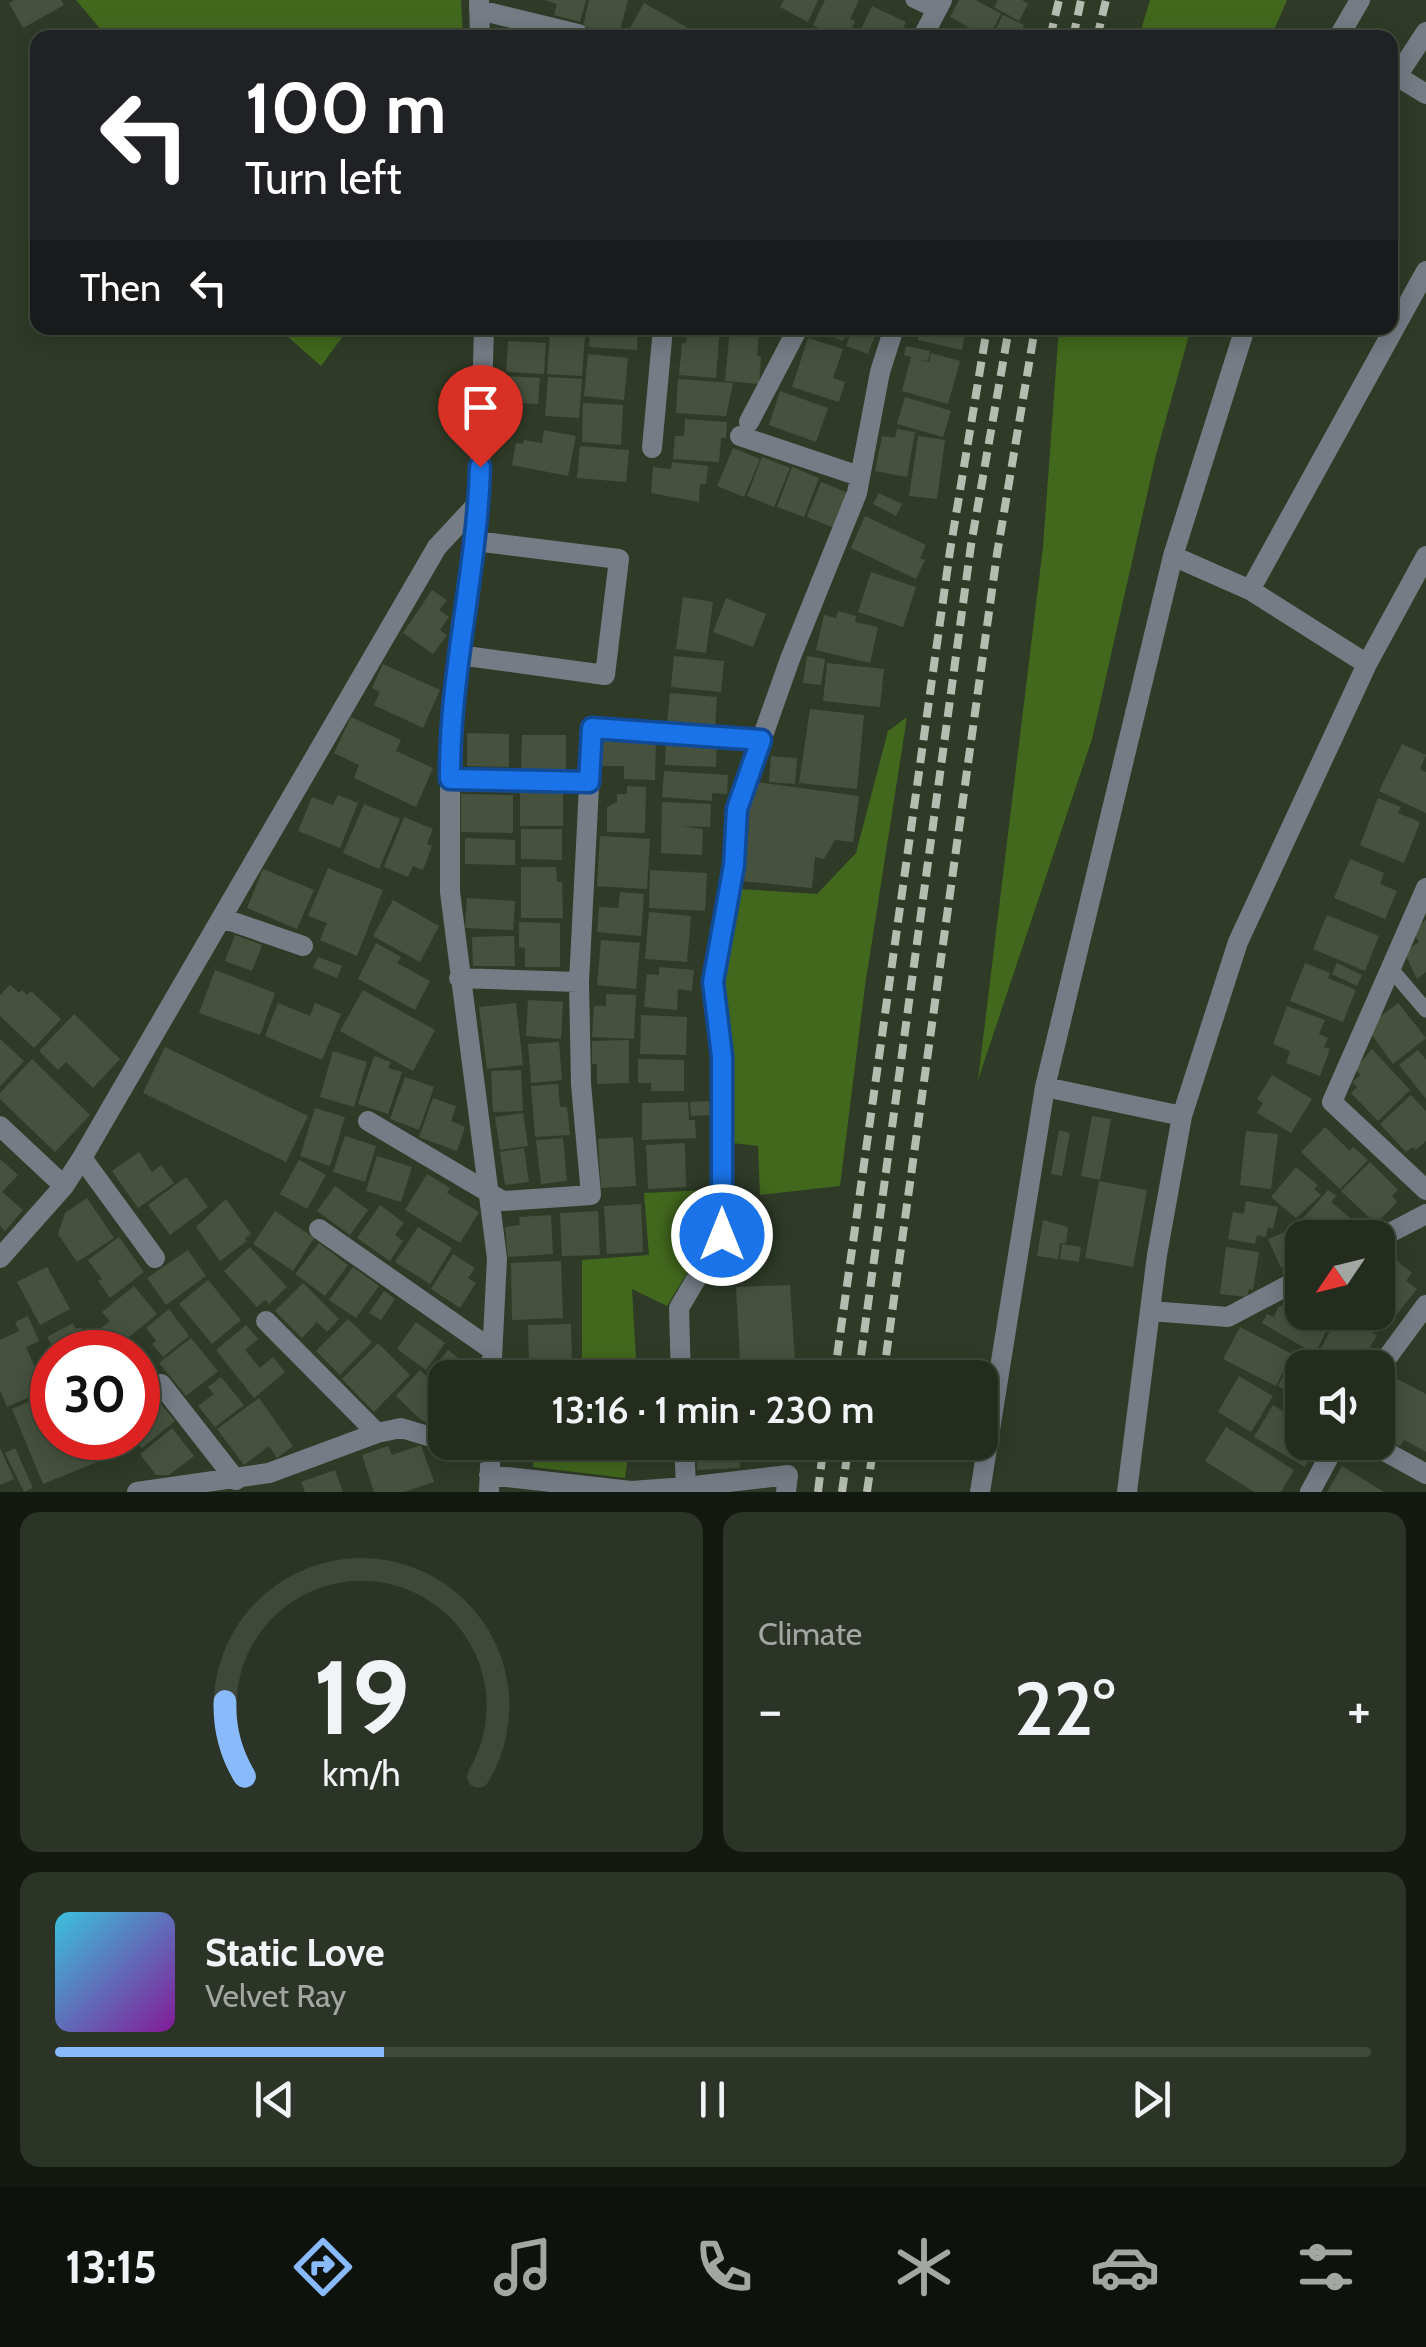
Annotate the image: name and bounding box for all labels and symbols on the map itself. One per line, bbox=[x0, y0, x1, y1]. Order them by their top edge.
pin bbox=[438, 365, 523, 468]
position arrow bbox=[670, 1183, 774, 1287]
north arrow bbox=[1285, 1220, 1395, 1330]
speed limit sign: 30 bbox=[30, 1330, 160, 1460]

